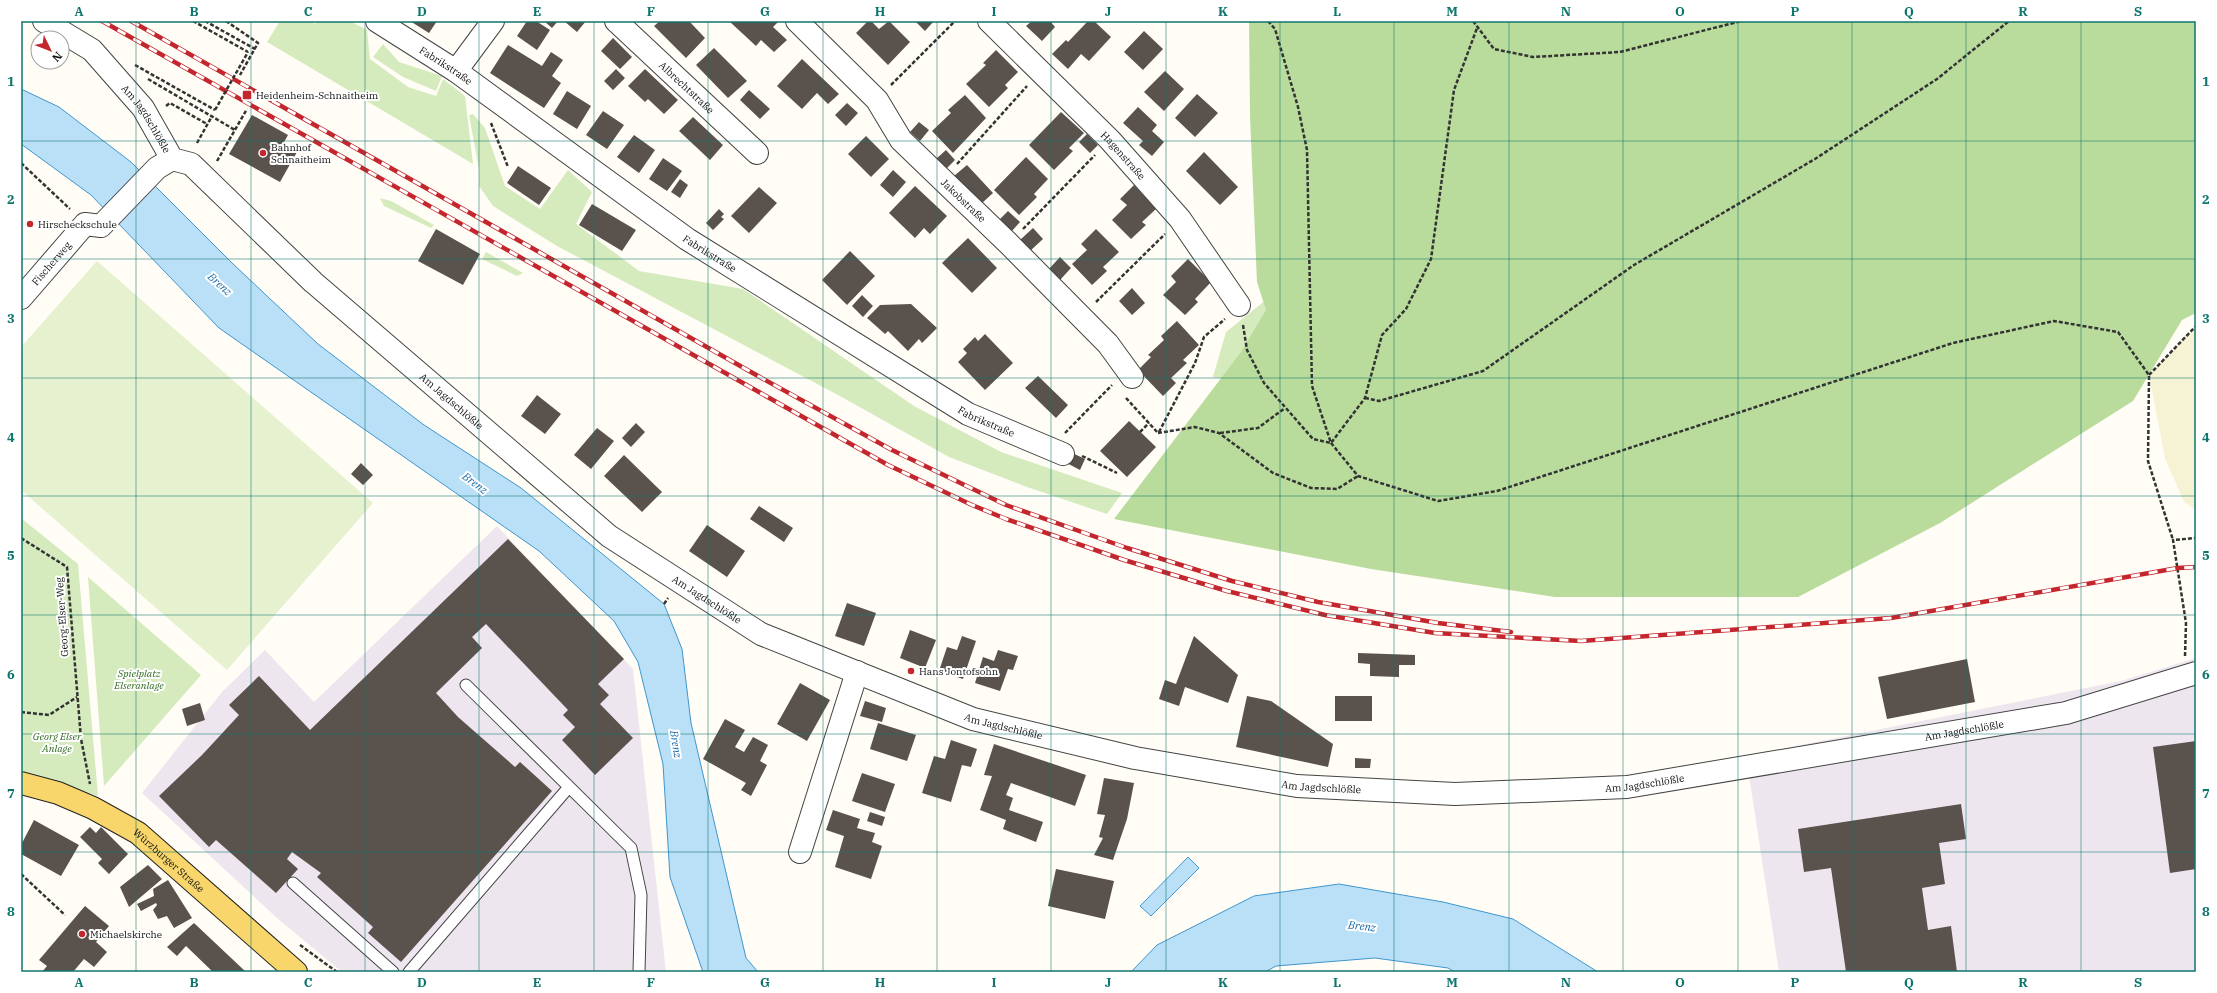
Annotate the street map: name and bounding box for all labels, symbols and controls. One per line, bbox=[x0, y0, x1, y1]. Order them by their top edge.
text: A bbox=[74, 3, 84, 20]
text: B bbox=[189, 3, 199, 20]
text: C bbox=[304, 3, 313, 20]
text: D bbox=[417, 3, 427, 20]
text: E bbox=[533, 3, 541, 20]
text: F bbox=[647, 3, 655, 20]
text: G bbox=[760, 3, 770, 20]
text: H bbox=[875, 3, 886, 20]
text: I bbox=[992, 3, 997, 20]
text: J bbox=[1105, 3, 1112, 20]
text: K bbox=[1218, 3, 1228, 20]
text: L bbox=[1333, 3, 1341, 20]
text: M bbox=[1446, 3, 1458, 20]
text: N bbox=[1561, 3, 1571, 20]
text: O bbox=[1675, 3, 1685, 20]
text: P bbox=[1791, 3, 1800, 20]
text: Q bbox=[1904, 3, 1914, 20]
text: R bbox=[2018, 3, 2028, 20]
text: S bbox=[2134, 3, 2142, 20]
north arrow bbox=[30, 30, 70, 70]
street label: Fabrikstraße bbox=[417, 43, 475, 87]
text: N bbox=[49, 49, 65, 65]
street label: Albrechtstraße bbox=[657, 58, 717, 116]
text: 1 bbox=[7, 73, 15, 90]
text: 1 bbox=[2202, 73, 2210, 90]
street label: Am Jagdschlößle bbox=[119, 82, 174, 155]
marker: Heidenheim-Schnaitheim bbox=[241, 89, 253, 101]
place label: Heidenheim-Schnaitheim bbox=[256, 89, 379, 102]
street label: Hagenstraße bbox=[1098, 128, 1148, 182]
place label: Bahnhof Schnaitheim bbox=[271, 141, 332, 166]
marker: Bahnhof Schnaitheim bbox=[258, 148, 268, 158]
street label: Jakobstraße bbox=[938, 176, 989, 225]
text: 2 bbox=[7, 191, 15, 208]
text: 2 bbox=[2202, 191, 2210, 208]
place label: Hirscheckschule bbox=[38, 218, 117, 231]
marker: Hirscheckschule bbox=[25, 219, 35, 229]
street label: Fabrikstraße bbox=[680, 232, 739, 275]
street label: Fischerweg bbox=[28, 238, 74, 288]
water label: Brenz bbox=[204, 269, 236, 299]
text: 3 bbox=[7, 310, 15, 327]
text: 3 bbox=[2202, 310, 2210, 327]
street label: Am Jagdschlößle bbox=[417, 370, 486, 432]
street label: Fabrikstraße bbox=[956, 403, 1017, 439]
text: 4 bbox=[7, 429, 15, 446]
text: 4 bbox=[2202, 429, 2210, 446]
water label: Brenz bbox=[459, 469, 491, 497]
text: 5 bbox=[7, 547, 15, 564]
text: 5 bbox=[2202, 547, 2210, 564]
street label: Am Jagdschlößle bbox=[670, 572, 744, 626]
street label: Georg-Elser-Weg bbox=[53, 576, 71, 657]
place label: Hans Jontofsohn bbox=[919, 665, 999, 678]
text: 6 bbox=[7, 666, 15, 683]
marker: Hans Jontofsohn bbox=[906, 666, 916, 676]
text: 6 bbox=[2202, 666, 2210, 683]
park label: Spielplatz Elseranlage bbox=[113, 667, 164, 692]
street label: Am Jagdschlößle bbox=[963, 710, 1044, 742]
street label: Am Jagdschlößle bbox=[1924, 717, 2005, 743]
water label: Brenz bbox=[667, 728, 685, 760]
park label: Georg Elser Anlage bbox=[33, 730, 82, 755]
street label: Am Jagdschlößle bbox=[1605, 771, 1685, 794]
street label: Am Jagdschlößle bbox=[1280, 777, 1362, 796]
text: 7 bbox=[7, 785, 15, 802]
text: 7 bbox=[2202, 785, 2210, 802]
street label: Würzburger Straße bbox=[131, 825, 207, 895]
text: 8 bbox=[7, 903, 15, 920]
text: 8 bbox=[2202, 903, 2210, 920]
water label: Brenz bbox=[1347, 917, 1377, 935]
place label: Michaelskirche bbox=[90, 928, 162, 941]
marker: Michaelskirche bbox=[77, 929, 87, 939]
text: A bbox=[74, 974, 84, 991]
text: B bbox=[189, 974, 199, 991]
text: C bbox=[304, 974, 313, 991]
text: D bbox=[417, 974, 427, 991]
text: E bbox=[533, 974, 541, 991]
text: F bbox=[647, 974, 655, 991]
text: G bbox=[760, 974, 770, 991]
text: H bbox=[875, 974, 886, 991]
text: I bbox=[992, 974, 997, 991]
text: J bbox=[1105, 974, 1112, 991]
text: K bbox=[1218, 974, 1228, 991]
text: L bbox=[1333, 974, 1341, 991]
text: M bbox=[1446, 974, 1458, 991]
text: N bbox=[1561, 974, 1571, 991]
text: O bbox=[1675, 974, 1685, 991]
text: P bbox=[1791, 974, 1800, 991]
text: Q bbox=[1904, 974, 1914, 991]
text: R bbox=[2018, 974, 2028, 991]
text: S bbox=[2134, 974, 2142, 991]

